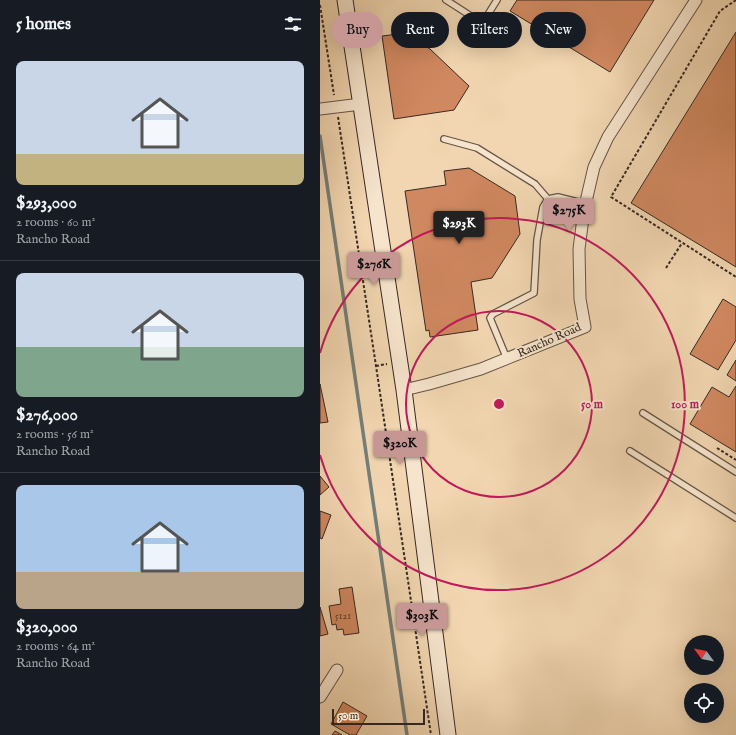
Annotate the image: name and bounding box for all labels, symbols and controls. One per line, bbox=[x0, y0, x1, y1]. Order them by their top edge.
chip: Buy bbox=[332, 12, 383, 48]
chip: Rent bbox=[391, 12, 449, 48]
chip: Filters bbox=[457, 12, 522, 48]
chip: New bbox=[530, 12, 586, 48]
icon: filters bbox=[282, 13, 304, 35]
text: 5 homes bbox=[16, 14, 71, 35]
icon: home bbox=[124, 87, 196, 159]
text: $293,000 bbox=[16, 193, 77, 214]
pin: $275K bbox=[541, 198, 597, 232]
text: $275K bbox=[552, 202, 586, 219]
pin: $293K bbox=[431, 211, 487, 245]
text: 2 rooms · 60 m² bbox=[16, 214, 95, 231]
text: $293K bbox=[442, 215, 476, 232]
text: Rancho Road bbox=[16, 231, 90, 248]
pin: $276K bbox=[346, 252, 402, 286]
text: $276K bbox=[357, 256, 391, 273]
icon: home bbox=[124, 299, 196, 371]
street label: Rancho Road bbox=[515, 319, 584, 361]
centre of rings bbox=[492, 397, 506, 411]
text: 50 m bbox=[581, 397, 604, 412]
text: 100 m bbox=[671, 397, 700, 412]
text: $276,000 bbox=[16, 405, 78, 426]
text: 2 rooms · 56 m² bbox=[16, 426, 94, 443]
pin: $320K bbox=[372, 431, 428, 465]
text: $320K bbox=[383, 435, 417, 452]
text: Rancho Road bbox=[16, 443, 90, 460]
icon: home bbox=[124, 511, 196, 583]
pin: $303K bbox=[394, 603, 450, 637]
text: $303K bbox=[406, 607, 438, 624]
house number: 5121 bbox=[335, 610, 351, 623]
text: $320,000 bbox=[16, 617, 78, 638]
north arrow bbox=[684, 635, 724, 675]
map controls bbox=[684, 635, 724, 723]
text: 2 rooms · 64 m² bbox=[16, 638, 95, 655]
text: Rancho Road bbox=[16, 655, 90, 672]
button: locate bbox=[684, 683, 724, 723]
scale bar bbox=[332, 707, 425, 726]
text: 50 m bbox=[338, 709, 358, 723]

